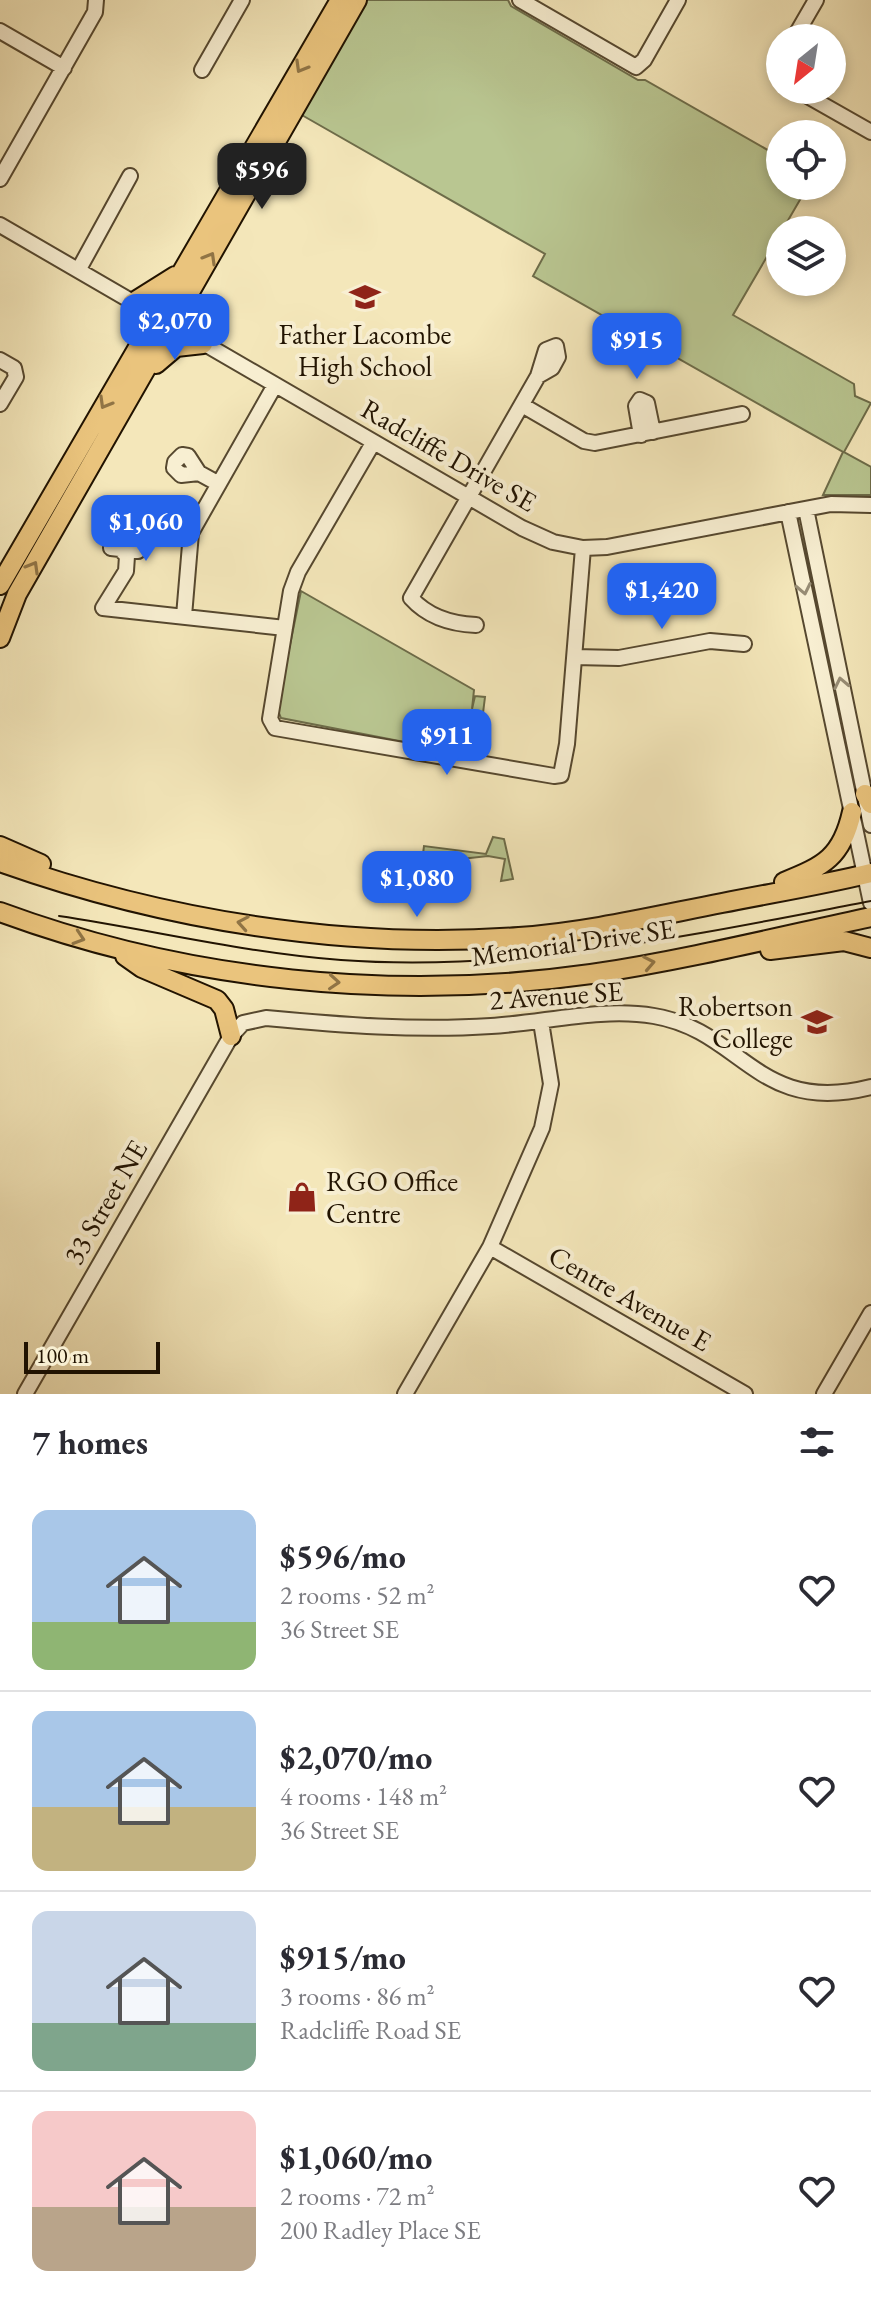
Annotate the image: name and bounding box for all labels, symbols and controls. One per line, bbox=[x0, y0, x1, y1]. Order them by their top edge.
north arrow bbox=[766, 24, 846, 104]
map controls bbox=[766, 24, 846, 296]
one-way arrow bbox=[295, 59, 311, 73]
button: locate bbox=[766, 120, 846, 200]
pin: $596 bbox=[215, 143, 309, 211]
text: $596 bbox=[235, 152, 289, 186]
button: layers bbox=[766, 216, 846, 296]
one-way arrow bbox=[200, 252, 216, 267]
school or university icon: Father Lacombe High School bbox=[348, 280, 382, 314]
pin: $2,070 bbox=[110, 294, 240, 362]
text: $2,070 bbox=[138, 303, 212, 337]
pin: $915 bbox=[590, 313, 684, 381]
place label: Father Lacombe High School bbox=[278, 316, 452, 384]
text: $915 bbox=[610, 322, 664, 356]
street label: Radcliffe Drive SE bbox=[355, 390, 543, 520]
one-way arrow bbox=[99, 394, 115, 409]
pin: $1,060 bbox=[81, 495, 211, 563]
text: $1,060 bbox=[109, 504, 183, 538]
one-way arrow bbox=[23, 561, 39, 576]
pin: $1,420 bbox=[597, 563, 727, 631]
text: $1,420 bbox=[625, 572, 699, 606]
one-way arrow bbox=[795, 582, 812, 595]
one-way arrow bbox=[833, 676, 850, 690]
pin: $911 bbox=[400, 709, 494, 777]
text: $911 bbox=[420, 718, 474, 752]
pin: $1,080 bbox=[352, 851, 482, 919]
text: $1,080 bbox=[380, 860, 454, 894]
street label: Memorial Drive SE bbox=[469, 910, 677, 974]
one-way arrow bbox=[236, 915, 250, 932]
one-way arrow bbox=[72, 929, 85, 945]
one-way arrow bbox=[642, 955, 655, 972]
street label: 2 Avenue SE bbox=[488, 972, 624, 1018]
one-way arrow bbox=[328, 973, 341, 990]
place label: Robertson College bbox=[678, 988, 793, 1056]
school or university icon: Robertson College bbox=[800, 1005, 834, 1039]
street label: 33 Street NE bbox=[55, 1133, 155, 1271]
place label: RGO Office Centre bbox=[326, 1163, 458, 1231]
shop icon: RGO Office Centre bbox=[285, 1180, 319, 1214]
street label: Centre Avenue E bbox=[542, 1237, 718, 1359]
scale bar bbox=[24, 1338, 160, 1374]
text: 100 m bbox=[36, 1341, 89, 1370]
text: 7 homes bbox=[32, 1420, 148, 1464]
icon: filters bbox=[795, 1420, 839, 1464]
text: $596/mo bbox=[280, 1534, 406, 1578]
icon: home bbox=[96, 1542, 192, 1638]
icon: heart bbox=[795, 1568, 839, 1612]
text: 2 rooms · 52 m² bbox=[280, 1578, 435, 1612]
text: 36 Street SE bbox=[280, 1612, 399, 1646]
text: $2,070/mo bbox=[280, 1735, 432, 1779]
icon: home bbox=[96, 1743, 192, 1839]
icon: heart bbox=[795, 1769, 839, 1813]
text: 4 rooms · 148 m² bbox=[280, 1779, 447, 1813]
text: 36 Street SE bbox=[280, 1813, 399, 1847]
text: $915/mo bbox=[280, 1935, 406, 1979]
icon: home bbox=[96, 1943, 192, 2039]
icon: heart bbox=[795, 1969, 839, 2013]
text: 3 rooms · 86 m² bbox=[280, 1979, 435, 2013]
text: Radcliffe Road SE bbox=[280, 2013, 461, 2047]
text: $1,060/mo bbox=[280, 2135, 432, 2179]
icon: home bbox=[96, 2143, 192, 2239]
icon: heart bbox=[795, 2169, 839, 2213]
text: 2 rooms · 72 m² bbox=[280, 2179, 435, 2213]
text: 200 Radley Place SE bbox=[280, 2213, 481, 2247]

